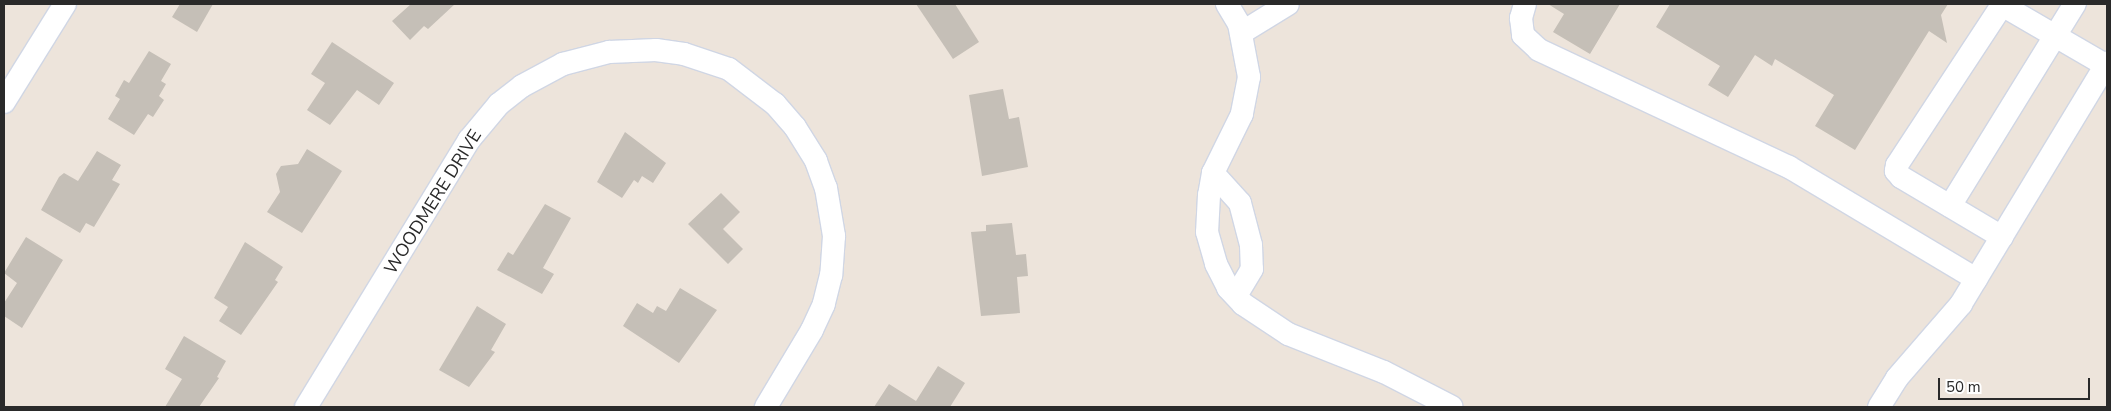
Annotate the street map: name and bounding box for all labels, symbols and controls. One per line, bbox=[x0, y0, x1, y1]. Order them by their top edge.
street label: WOODMERE DRIVE bbox=[380, 126, 486, 278]
scale bar bbox=[1941, 368, 2094, 400]
text: 50 m bbox=[1946, 377, 1981, 397]

